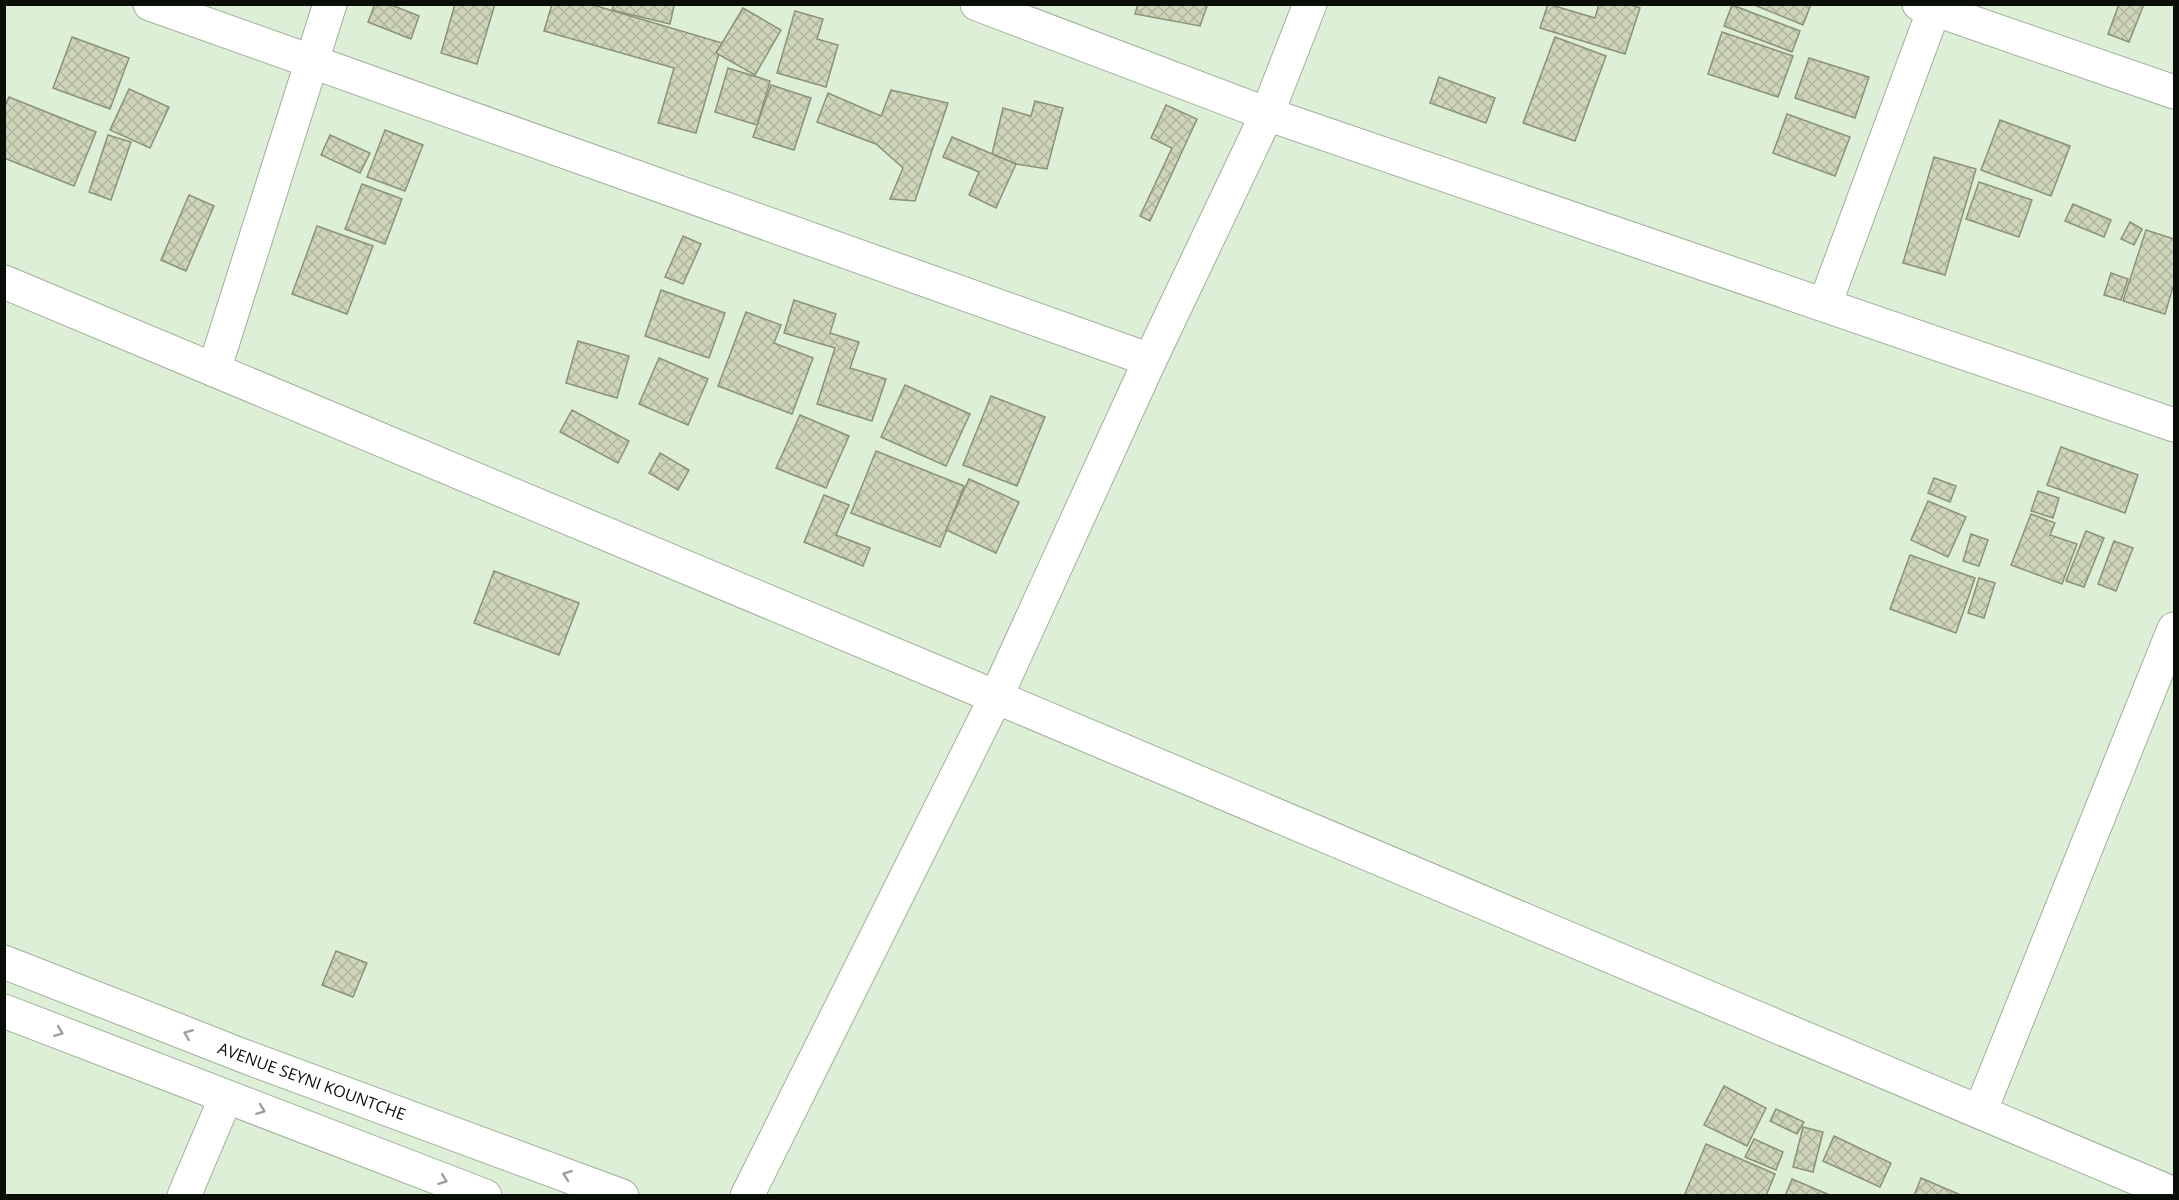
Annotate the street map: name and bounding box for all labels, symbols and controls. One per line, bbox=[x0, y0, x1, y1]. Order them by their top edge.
one-way arrow bbox=[53, 1025, 64, 1038]
one-way arrow bbox=[183, 1029, 194, 1041]
street label: AVENUE SEYNI KOUNTCHE bbox=[215, 1037, 409, 1125]
one-way arrow bbox=[254, 1103, 265, 1115]
one-way arrow bbox=[562, 1170, 573, 1183]
one-way arrow bbox=[437, 1172, 448, 1185]

